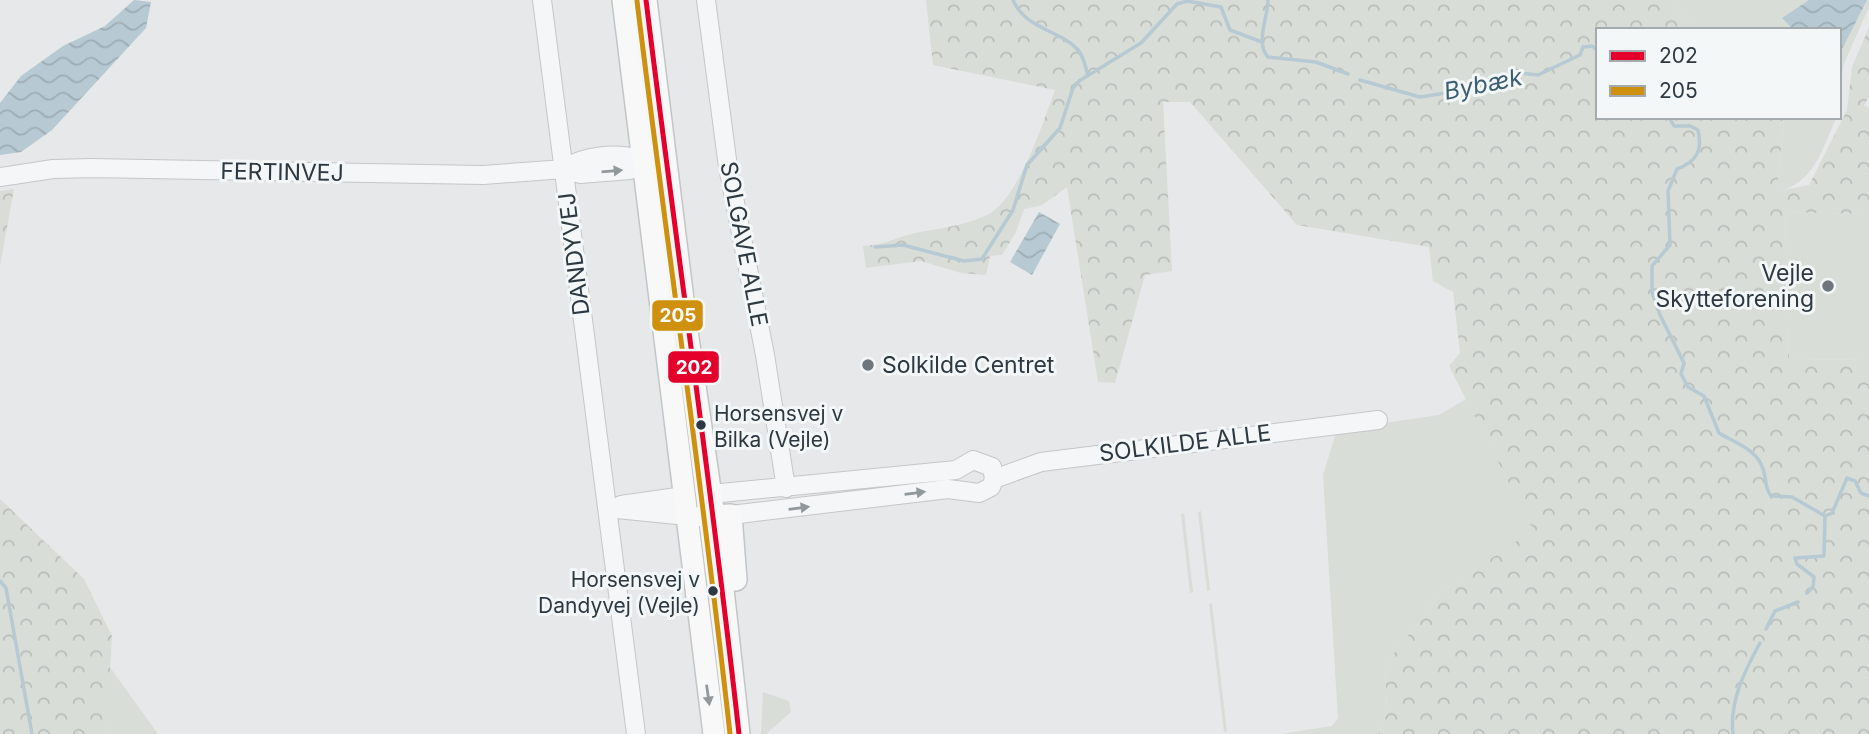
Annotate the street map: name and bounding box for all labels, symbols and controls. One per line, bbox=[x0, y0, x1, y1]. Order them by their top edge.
legend bbox=[1596, 28, 1841, 119]
text: 202 bbox=[1659, 43, 1698, 68]
water label: Bybæk bbox=[1441, 62, 1525, 106]
text: 205 bbox=[1659, 78, 1698, 103]
street label: FERTINVEJ bbox=[220, 157, 344, 187]
street label: SOLGAVE ALLE bbox=[714, 159, 774, 329]
one-way arrow bbox=[601, 165, 623, 176]
street label: DANDYVEJ bbox=[553, 191, 595, 317]
place label: Vejle Skytteforening bbox=[1656, 259, 1814, 313]
marker: Vejle Skytteforening bbox=[1820, 278, 1836, 294]
line badge: 205 bbox=[651, 299, 704, 332]
text: 205 bbox=[660, 304, 696, 327]
line badge: 202 bbox=[667, 350, 720, 384]
place label: Solkilde Centret bbox=[882, 351, 1055, 379]
text: 202 bbox=[676, 356, 712, 379]
marker: Solkilde Centret bbox=[860, 357, 876, 373]
place label: Horsensvej v Bilka (Vejle) bbox=[714, 401, 844, 452]
marker: Horsensvej v Bilka (Vejle) bbox=[694, 418, 708, 432]
street label: SOLKILDE ALLE bbox=[1098, 419, 1272, 467]
one-way arrow bbox=[904, 488, 926, 499]
one-way arrow bbox=[788, 502, 810, 513]
place label: Horsensvej v Dandyvej (Vejle) bbox=[538, 567, 700, 618]
marker: Horsensvej v Dandyvej (Vejle) bbox=[706, 584, 720, 598]
one-way arrow bbox=[703, 684, 714, 706]

